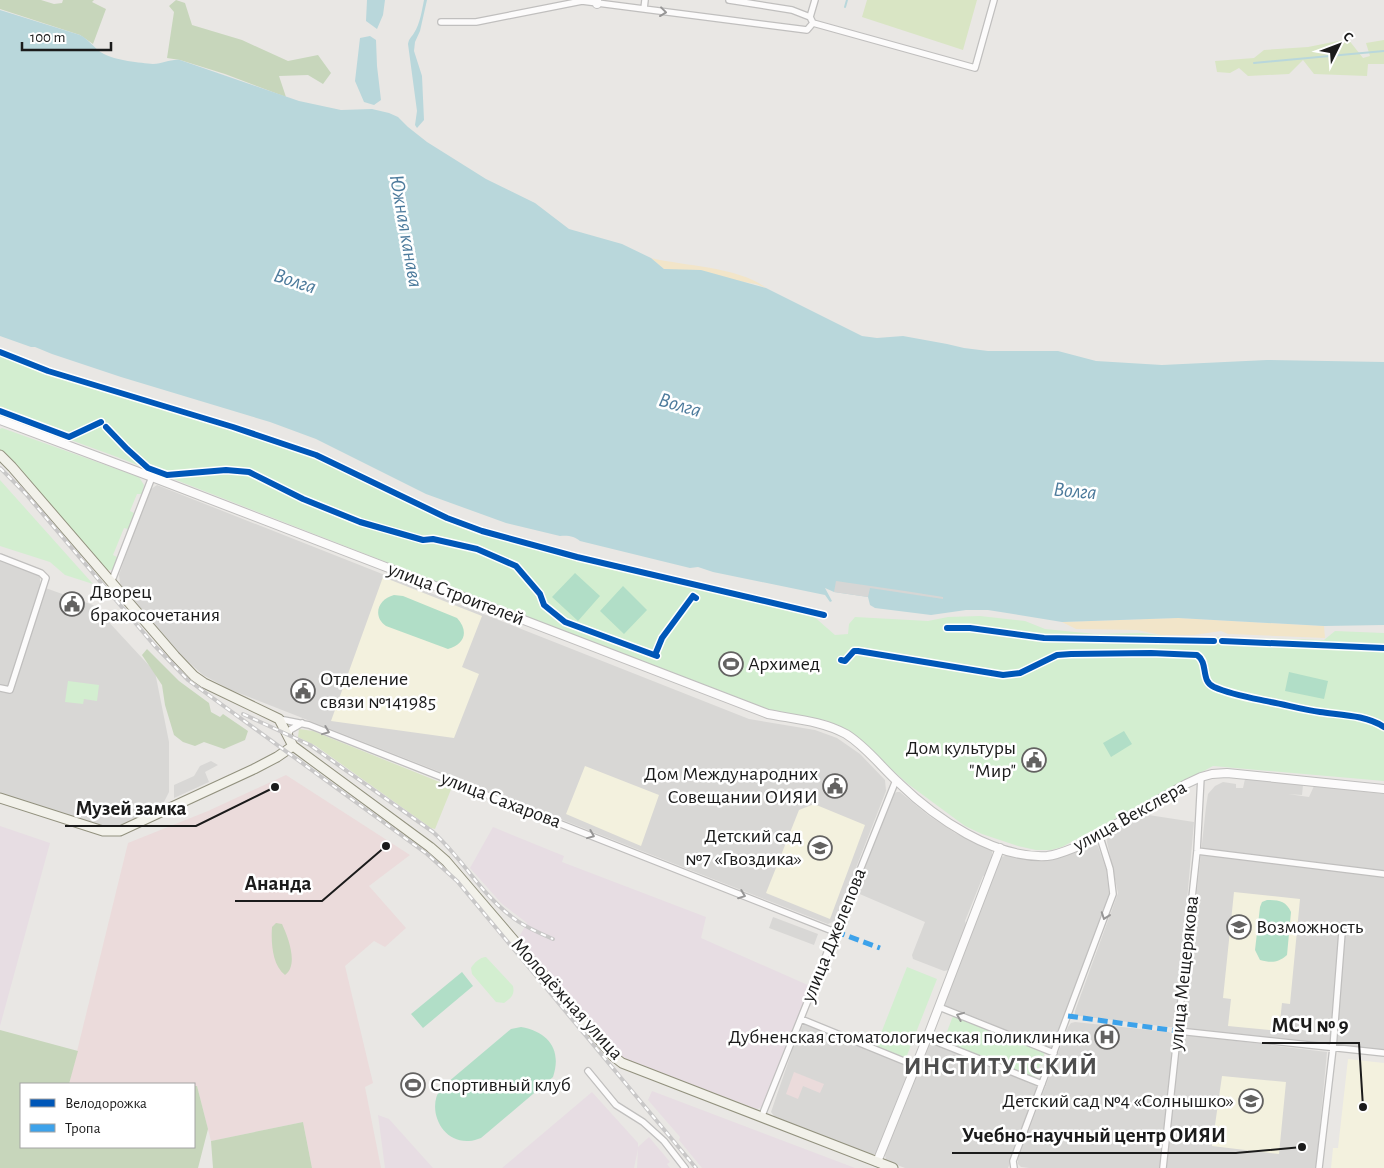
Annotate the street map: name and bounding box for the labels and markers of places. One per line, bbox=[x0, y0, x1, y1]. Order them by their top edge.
place label: Дворец бракосочетания bbox=[90, 582, 220, 625]
public building icon: Дворец бракосочетания bbox=[59, 591, 85, 617]
sports icon: Архимед bbox=[718, 651, 744, 677]
place label: Архимед bbox=[748, 654, 820, 674]
place label: Отделение связи №141985 bbox=[320, 669, 436, 712]
public building icon: Отделение связи №141985 bbox=[290, 678, 316, 704]
place label: Дом культуры "Мир" bbox=[906, 738, 1016, 781]
public building icon: Дом культуры "Мир" bbox=[1021, 747, 1047, 773]
place label: Дом Международних Совещании ОИЯИ bbox=[644, 764, 818, 807]
public building icon: Дом Международних Совещании ОИЯИ bbox=[822, 773, 848, 799]
callout: Музей замка bbox=[65, 790, 196, 826]
place label: Детский сад №7 «Гвоздика» bbox=[685, 826, 802, 869]
school or university icon: Детский сад №7 «Гвоздика» bbox=[807, 835, 833, 861]
callout: Ананда bbox=[235, 865, 322, 901]
school or university icon: Возможность bbox=[1226, 914, 1252, 940]
place label: Возможность bbox=[1256, 917, 1364, 937]
callout: МСЧ № 9 bbox=[1262, 1007, 1359, 1043]
hospital icon: Дубненская стоматологическая поликлиника bbox=[1094, 1024, 1120, 1050]
place label: Дубненская стоматологическая поликлиника bbox=[728, 1027, 1090, 1047]
sports icon: Спортивный клуб bbox=[400, 1072, 426, 1098]
place label: Спортивный клуб bbox=[430, 1075, 571, 1095]
school or university icon: Детский сад №4 «Солнышко» bbox=[1238, 1088, 1264, 1114]
place label: Детский сад №4 «Солнышко» bbox=[1002, 1091, 1234, 1111]
callout: Учебно-научный центр ОИЯИ bbox=[952, 1117, 1236, 1153]

